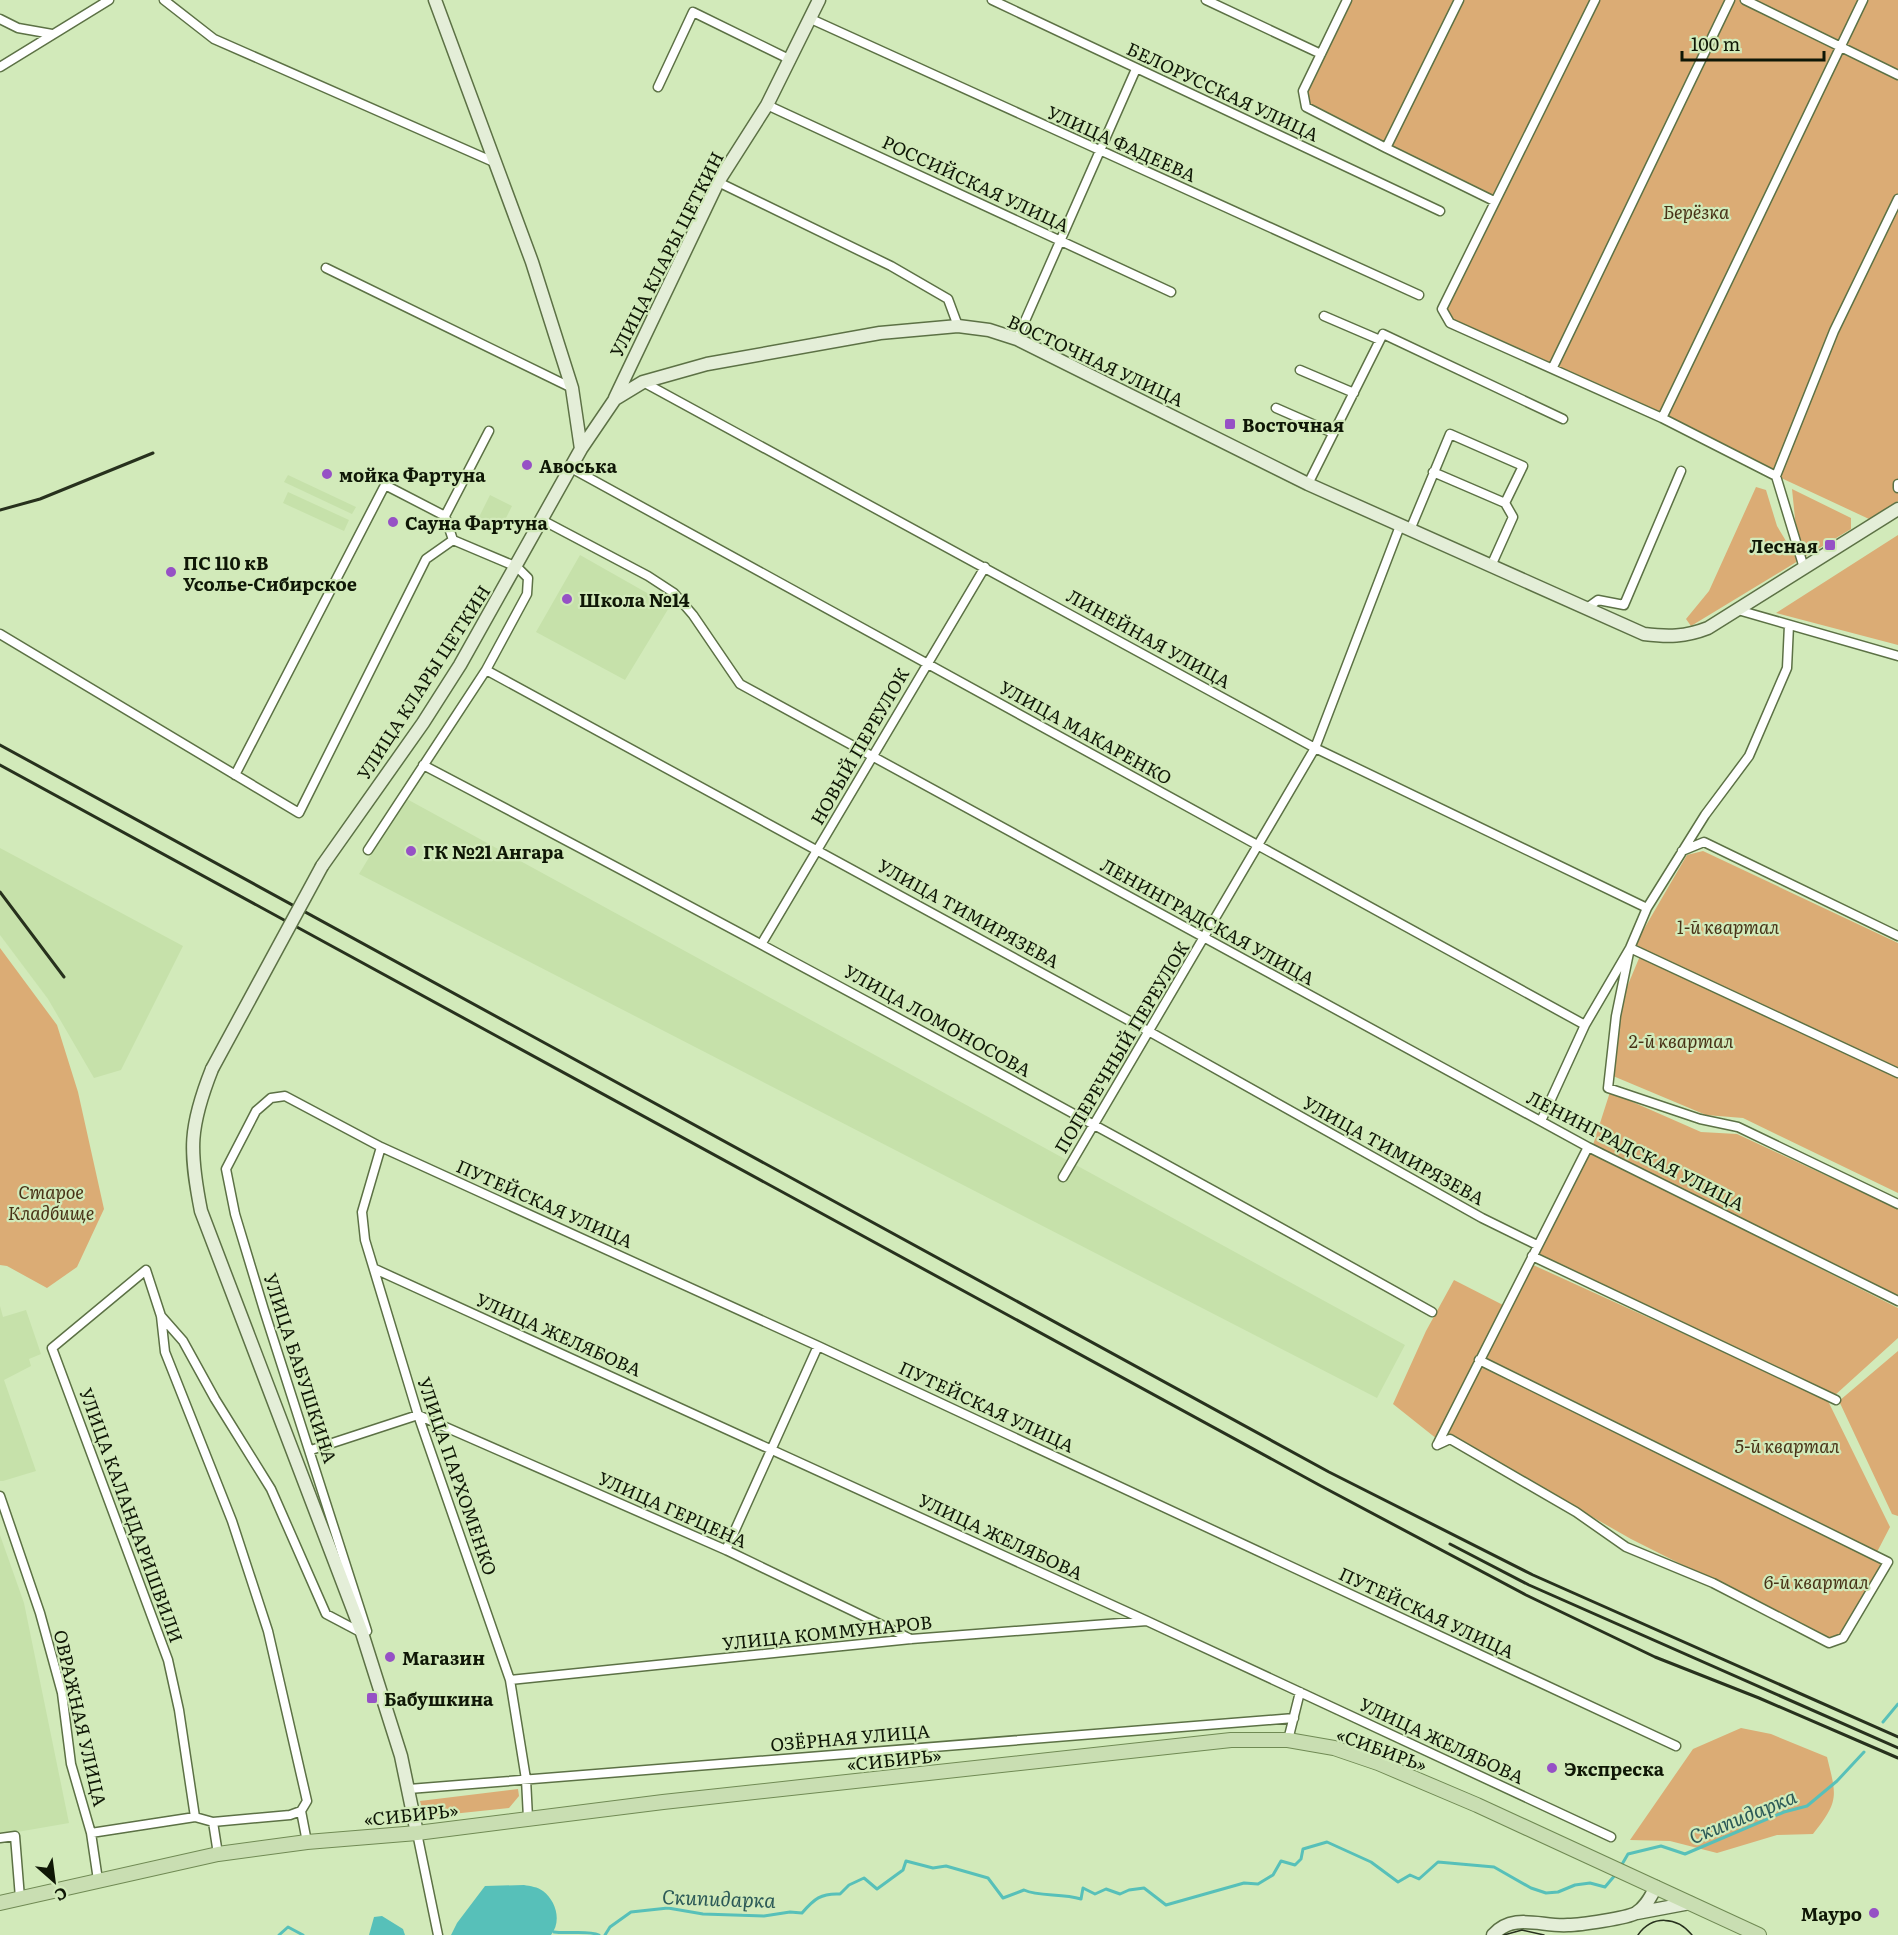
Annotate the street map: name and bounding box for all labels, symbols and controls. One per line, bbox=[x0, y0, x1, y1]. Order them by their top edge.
scale bar bbox=[1682, 24, 1824, 62]
text: 100 m bbox=[1691, 30, 1740, 57]
street label: БЕЛОРУССКАЯ УЛИЦА bbox=[1122, 35, 1324, 147]
street label: УЛИЦА ФАДЕЕВА bbox=[1043, 98, 1201, 188]
street label: РОССИЙСКАЯ УЛИЦА bbox=[878, 128, 1074, 238]
street label: УЛИЦА КЛАРЫ ЦЕТКИН bbox=[602, 146, 730, 362]
park label: Берёзка bbox=[1663, 198, 1730, 225]
street label: ВОСТОЧНАЯ УЛИЦА bbox=[1003, 307, 1189, 413]
place label: Восточная bbox=[1242, 411, 1344, 438]
marker: Восточная bbox=[1223, 417, 1237, 431]
place label: Авоська bbox=[539, 452, 618, 479]
marker: Авоська bbox=[520, 458, 534, 472]
place label: мойка Фартуна bbox=[339, 461, 486, 488]
marker: мойка Фартуна bbox=[320, 467, 334, 481]
place label: Сауна Фартуна bbox=[405, 509, 548, 536]
marker: Сауна Фартуна bbox=[386, 515, 400, 529]
place label: Лесная bbox=[1749, 532, 1818, 559]
marker: Лесная bbox=[1823, 538, 1837, 552]
place label: ПС 110 кВ Усолье-Сибирское bbox=[183, 549, 357, 597]
marker: ПС 110 кВ Усолье-Сибирское bbox=[164, 565, 178, 579]
street label: УЛИЦА КЛАРЫ ЦЕТКИН bbox=[350, 579, 496, 785]
street label: ЛИНЕЙНАЯ УЛИЦА bbox=[1062, 582, 1236, 694]
place label: Школа №14 bbox=[579, 586, 690, 613]
marker: Школа №14 bbox=[560, 592, 574, 606]
street label: НОВЫЙ ПЕРЕУЛОК bbox=[803, 663, 915, 829]
street label: УЛИЦА МАКАРЕНКО bbox=[995, 673, 1177, 791]
place label: ГК №21 Ангара bbox=[423, 838, 564, 865]
marker: ГК №21 Ангара bbox=[404, 844, 418, 858]
street label: ЛЕНИНГРАДСКАЯ УЛИЦА bbox=[1096, 851, 1320, 991]
street label: УЛИЦА ТИМИРЯЗЕВА bbox=[873, 852, 1065, 974]
park label: 1-й квартал bbox=[1677, 913, 1779, 940]
street label: ПОПЕРЕЧНЫЙ ПЕРЕУЛОК bbox=[1047, 936, 1195, 1158]
street label: УЛИЦА ЛОМОНОСОВА bbox=[839, 957, 1037, 1083]
park label: 2-й квартал bbox=[1629, 1027, 1734, 1054]
street label: ЛЕНИНГРАДСКАЯ УЛИЦА bbox=[1522, 1083, 1750, 1217]
street label: УЛИЦА ТИМИРЯЗЕВА bbox=[1298, 1089, 1490, 1211]
street label: ПУТЕЙСКАЯ УЛИЦА bbox=[452, 1152, 638, 1254]
park label: Старое Кладбище bbox=[8, 1178, 94, 1226]
street label: УЛИЦА БАБУШКИНА bbox=[258, 1270, 344, 1466]
street label: УЛИЦА ЖЕЛЯБОВА bbox=[472, 1285, 646, 1383]
street label: ПУТЕЙСКАЯ УЛИЦА bbox=[895, 1353, 1079, 1459]
street label: УЛИЦА ПАРХОМЕНКО bbox=[411, 1373, 505, 1579]
street label: УЛИЦА КАЛАНДАРИШВИЛИ bbox=[73, 1384, 191, 1646]
park label: 5-й квартал bbox=[1735, 1432, 1840, 1459]
street label: УЛИЦА ГЕРЦЕНА bbox=[594, 1464, 752, 1554]
street label: УЛИЦА ЖЕЛЯБОВА bbox=[914, 1486, 1088, 1586]
street label: ПУТЕЙСКАЯ УЛИЦА bbox=[1335, 1559, 1519, 1665]
park label: 6-й квартал bbox=[1763, 1568, 1869, 1595]
street label: УЛИЦА КОММУНАРОВ bbox=[721, 1608, 933, 1656]
street label: ОВРАЖНАЯ УЛИЦА bbox=[48, 1627, 114, 1809]
place label: Магазин bbox=[402, 1644, 485, 1671]
marker: Магазин bbox=[383, 1650, 397, 1664]
place label: Бабушкина bbox=[384, 1685, 494, 1712]
street label: УЛИЦА ЖЕЛЯБОВА bbox=[1355, 1690, 1529, 1790]
marker: Бабушкина bbox=[365, 1691, 379, 1705]
street label: ОЗЁРНАЯ УЛИЦА bbox=[769, 1717, 931, 1757]
street label: «СИБИРЬ» bbox=[1333, 1720, 1431, 1778]
street label: «СИБИРЬ» bbox=[845, 1741, 943, 1777]
place label: Экспреска bbox=[1564, 1755, 1665, 1782]
marker: Экспреска bbox=[1545, 1761, 1559, 1775]
water label: Скипидарка bbox=[1684, 1780, 1801, 1850]
street label: «СИБИРЬ» bbox=[362, 1796, 460, 1832]
north arrow bbox=[24, 1851, 84, 1911]
water label: Скипидарка bbox=[662, 1880, 777, 1914]
text: С bbox=[51, 1882, 72, 1908]
place label: Мауро bbox=[1801, 1900, 1862, 1927]
marker: Мауро bbox=[1867, 1906, 1881, 1920]

